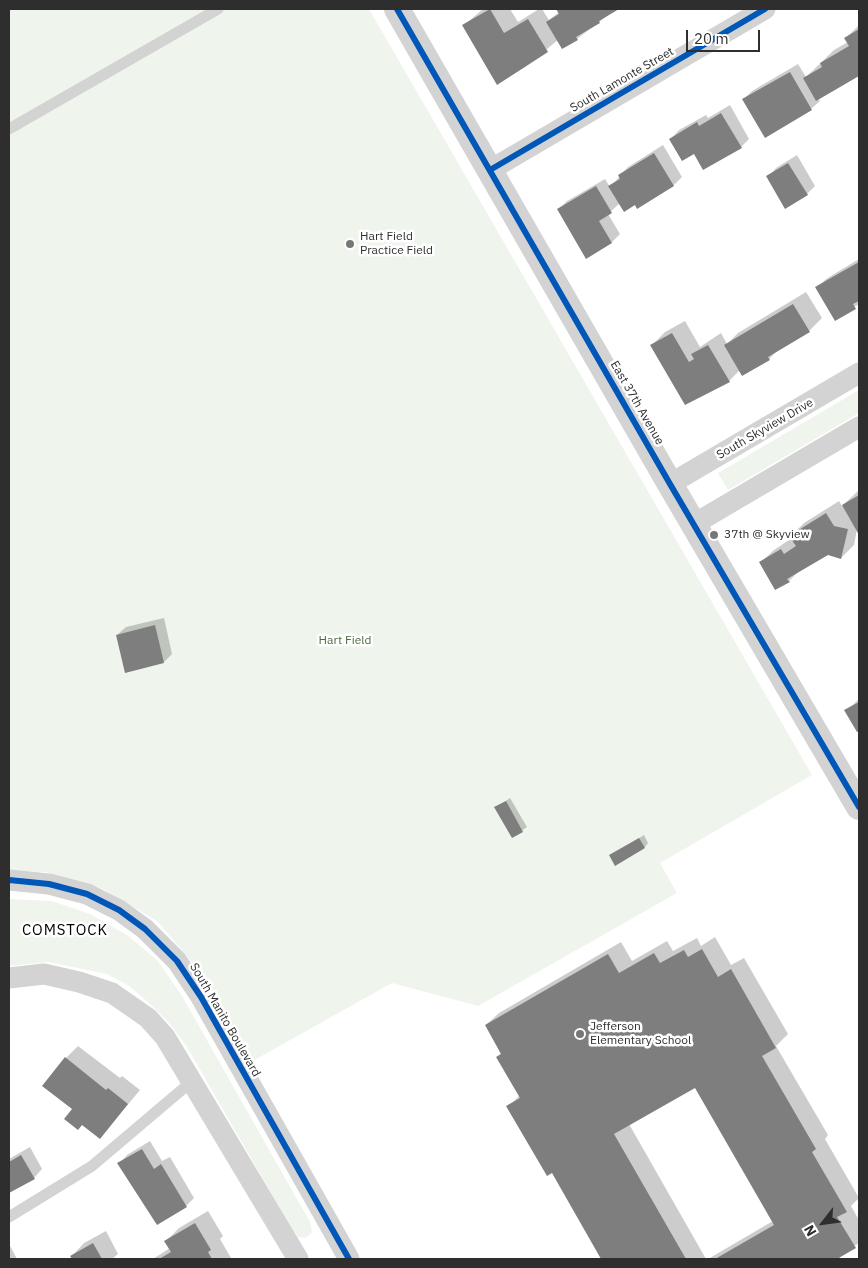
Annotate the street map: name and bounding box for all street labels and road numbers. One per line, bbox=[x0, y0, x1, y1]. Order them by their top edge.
street label: South Lamonte Street bbox=[568, 44, 676, 116]
street label: East 37th Avenue bbox=[607, 358, 667, 448]
street label: South Skyview Drive bbox=[714, 396, 816, 462]
street label: South Manito Boulevard bbox=[187, 961, 263, 1079]

